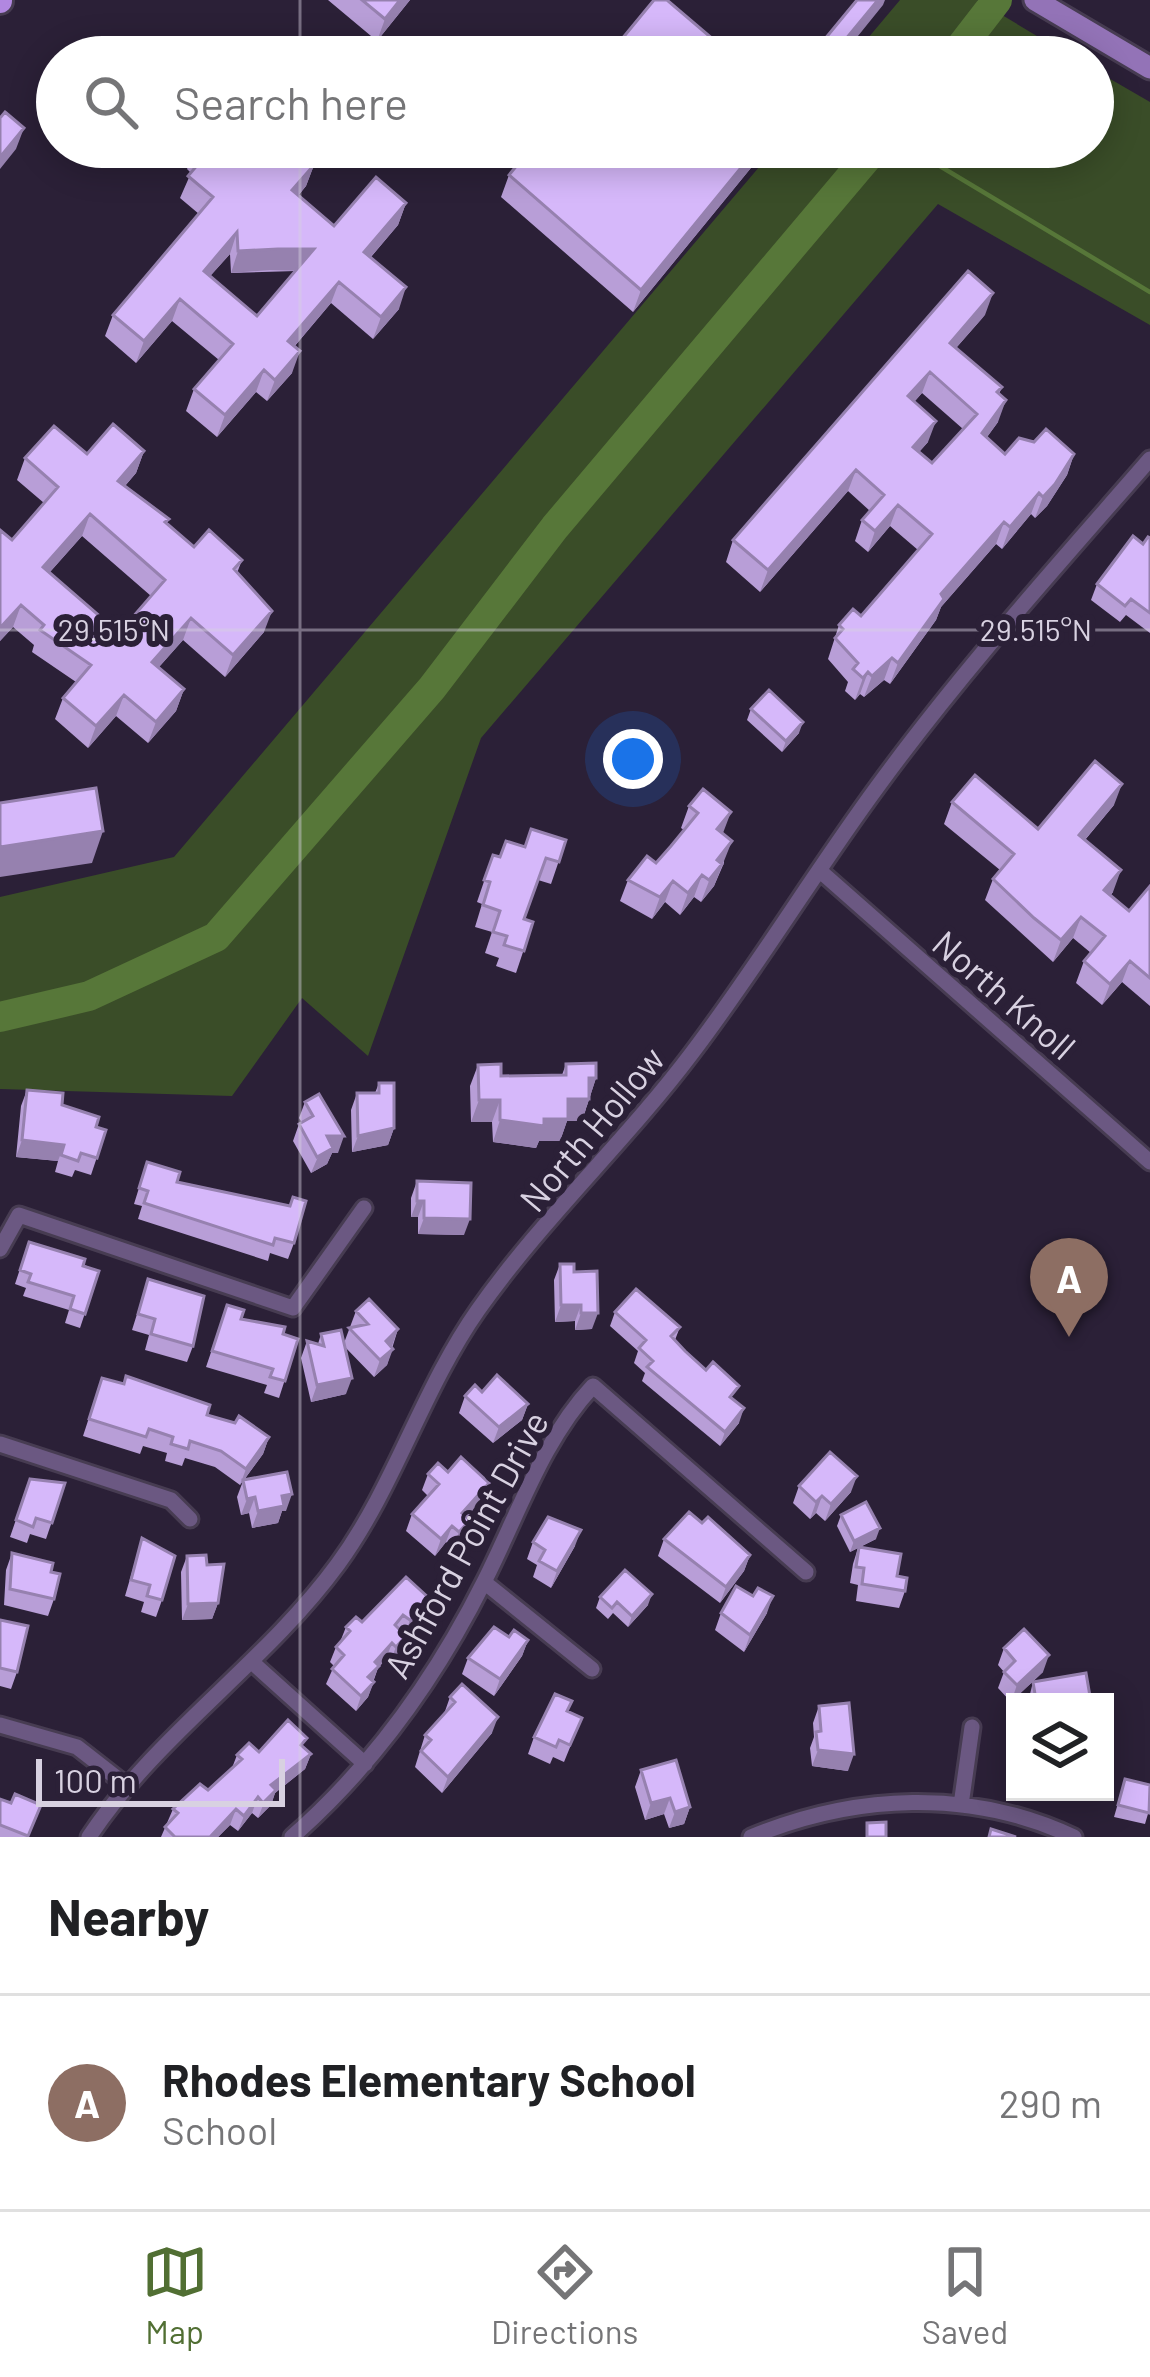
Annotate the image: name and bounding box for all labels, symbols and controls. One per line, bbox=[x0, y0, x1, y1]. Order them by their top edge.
search box bbox=[36, 36, 1114, 168]
icon: search bbox=[78, 69, 144, 135]
text: Search here bbox=[174, 75, 408, 129]
text: 29.515°N bbox=[58, 611, 170, 647]
text: 29.515°N bbox=[980, 611, 1092, 647]
your location bbox=[603, 729, 663, 789]
street label: North Knoll bbox=[925, 920, 1085, 1068]
street label: North Hollow bbox=[510, 1037, 672, 1219]
pin: A bbox=[1030, 1238, 1108, 1337]
street label: Ashford Point Drive bbox=[374, 1403, 556, 1685]
map controls bbox=[1006, 1693, 1114, 1801]
button: layers bbox=[1006, 1693, 1114, 1801]
scale bar bbox=[36, 1753, 285, 1806]
text: 100 m bbox=[54, 1760, 137, 1800]
text: Nearby bbox=[48, 1885, 209, 1946]
text: Rhodes Elementary School bbox=[162, 2052, 696, 2106]
text: A bbox=[74, 2079, 100, 2126]
text: 290 m bbox=[999, 2079, 1102, 2126]
text: School bbox=[162, 2106, 277, 2153]
tab: Map bbox=[142, 2239, 208, 2351]
tab: Directions bbox=[491, 2239, 638, 2351]
tab: Saved bbox=[922, 2239, 1008, 2351]

